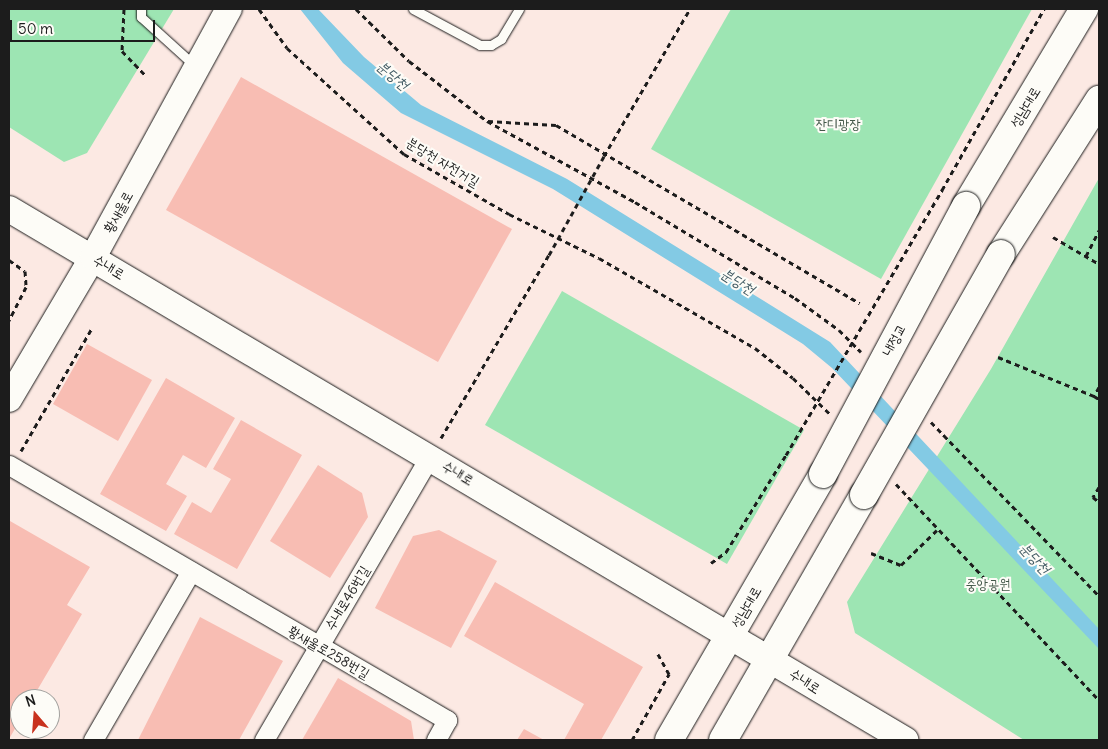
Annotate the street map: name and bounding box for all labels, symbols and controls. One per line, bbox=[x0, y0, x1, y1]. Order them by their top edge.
scale bar bbox=[12, 10, 158, 42]
text: 50 m bbox=[18, 19, 53, 38]
water label: 분당천 bbox=[373, 56, 413, 94]
street label: 성남대로 bbox=[1006, 83, 1044, 131]
park label: 잔디광장 bbox=[815, 116, 861, 132]
street label: 분당천 자전거길 bbox=[403, 134, 483, 190]
street label: 황새울로 bbox=[100, 188, 136, 236]
street label: 수내로 bbox=[90, 251, 128, 283]
water label: 분당천 bbox=[718, 264, 758, 298]
street label: 내정교 bbox=[879, 321, 909, 359]
street label: 수내로 bbox=[439, 457, 477, 489]
water label: 분당천 bbox=[1016, 539, 1054, 577]
street label: 수내로46번길 bbox=[321, 563, 373, 633]
park label: 중앙공원 bbox=[965, 576, 1011, 592]
street label: 성남대로 bbox=[727, 583, 765, 631]
street label: 황새울로258번길 bbox=[285, 622, 373, 682]
street label: 수내로 bbox=[786, 665, 824, 697]
north arrow bbox=[10, 689, 60, 739]
text: N bbox=[23, 691, 38, 711]

